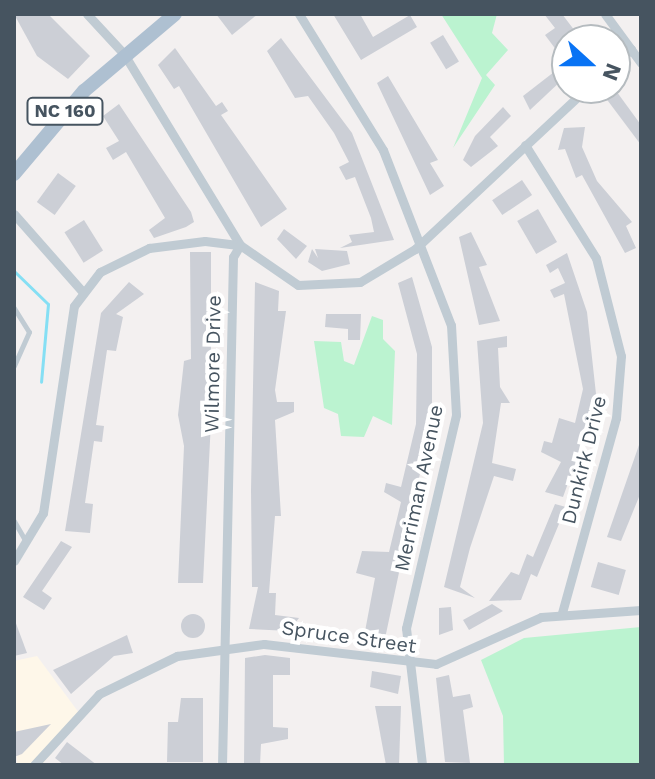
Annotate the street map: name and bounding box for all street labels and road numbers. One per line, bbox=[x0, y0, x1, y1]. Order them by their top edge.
road number: NC 160 bbox=[25, 97, 105, 125]
street label: Wilmore Drive bbox=[200, 295, 226, 433]
street label: Dunkirk Drive bbox=[556, 393, 612, 527]
street label: Merriman Avenue bbox=[390, 402, 448, 574]
street label: Spruce Street bbox=[280, 616, 418, 658]

